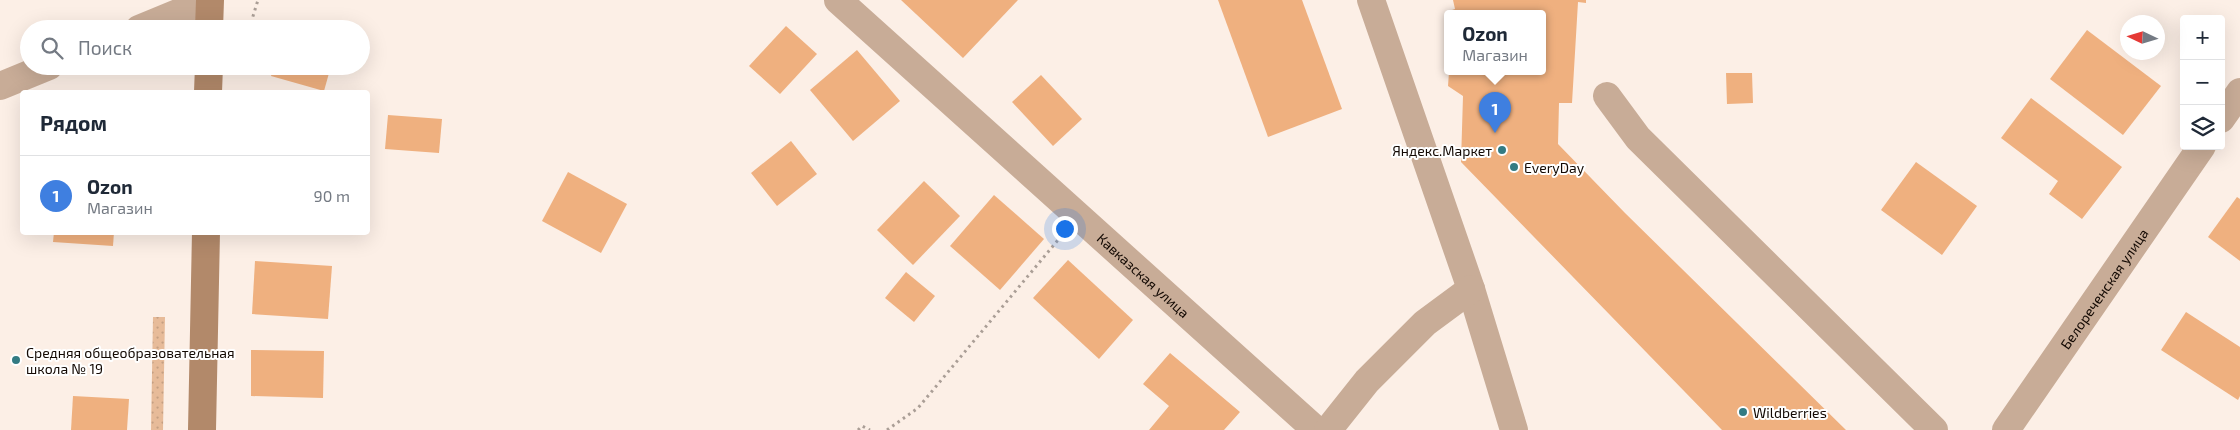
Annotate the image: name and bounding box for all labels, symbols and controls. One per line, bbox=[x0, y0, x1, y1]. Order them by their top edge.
popup bbox=[1444, 10, 1546, 75]
north arrow bbox=[2120, 15, 2165, 60]
map controls bbox=[2180, 15, 2225, 150]
button: + bbox=[2180, 15, 2225, 60]
search box bbox=[20, 20, 370, 75]
text: Ozon bbox=[1462, 22, 1508, 45]
icon: search bbox=[38, 34, 66, 62]
text: Поиск bbox=[78, 36, 132, 59]
text: Магазин bbox=[1462, 45, 1528, 64]
button: − bbox=[2180, 60, 2225, 105]
pin: 1 bbox=[1479, 92, 1511, 133]
button: layers bbox=[2180, 105, 2225, 150]
text: Рядом bbox=[40, 110, 107, 135]
place label: Яндекс.Маркет bbox=[1392, 142, 1492, 159]
marker: Яндекс.Маркет bbox=[1496, 144, 1508, 156]
place label: EveryDay bbox=[1524, 159, 1585, 176]
marker: EveryDay bbox=[1508, 161, 1520, 173]
text: Ozon bbox=[87, 175, 133, 198]
text: 1 bbox=[53, 186, 59, 205]
text: 90 m bbox=[314, 186, 350, 205]
text: Магазин bbox=[87, 198, 153, 217]
your location bbox=[1052, 216, 1078, 242]
street label: Белореченская улица bbox=[2056, 225, 2151, 352]
street label: Кавказская улица bbox=[1094, 229, 1193, 321]
place label: Средняя общеобразовательная школа № 19 bbox=[26, 344, 235, 377]
marker: Средняя общеобразовательная школа № 19 bbox=[10, 354, 22, 366]
place label: Wildberries bbox=[1753, 404, 1827, 421]
marker: Wildberries bbox=[1737, 406, 1749, 418]

